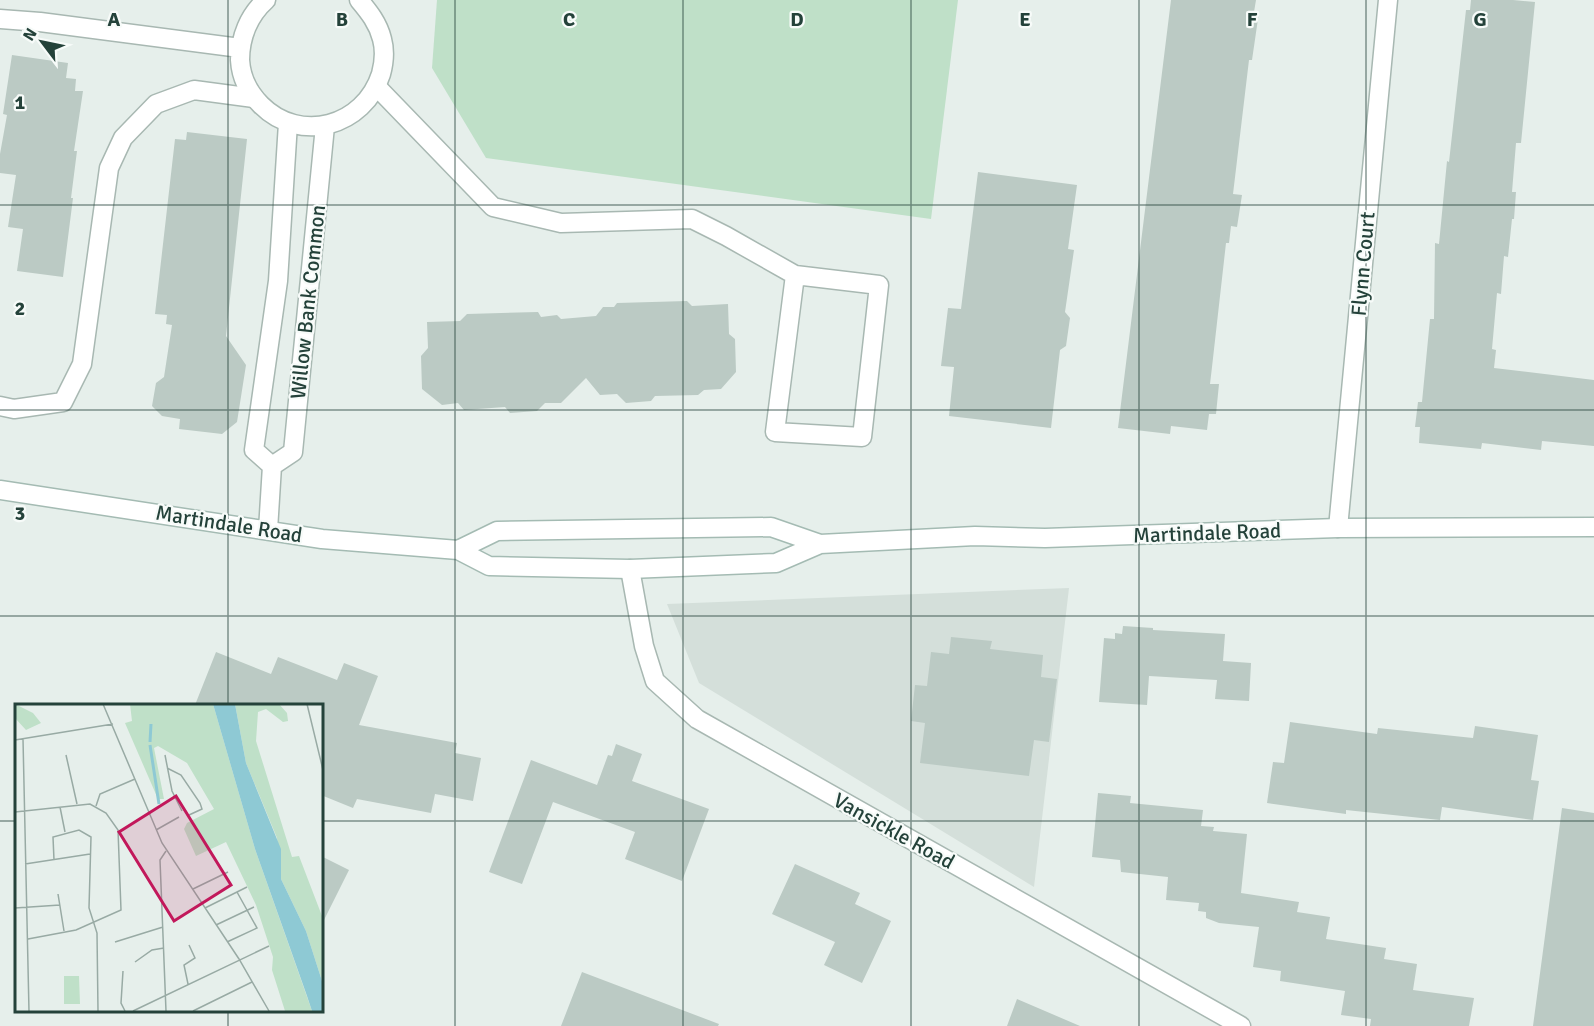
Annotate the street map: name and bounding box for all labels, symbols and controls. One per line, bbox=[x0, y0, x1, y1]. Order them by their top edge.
text: A bbox=[108, 7, 121, 32]
text: B bbox=[336, 7, 348, 32]
text: C bbox=[563, 7, 575, 32]
text: D bbox=[790, 7, 804, 32]
text: E bbox=[1019, 7, 1031, 32]
text: F bbox=[1247, 7, 1258, 32]
text: G bbox=[1473, 7, 1487, 32]
north arrow bbox=[12, 12, 72, 72]
text: N bbox=[19, 25, 42, 45]
text: 1 bbox=[15, 90, 26, 115]
street label: Willow Bank Common bbox=[285, 204, 331, 400]
street label: Flynn Court bbox=[1345, 211, 1381, 317]
text: 2 bbox=[15, 296, 25, 321]
street label: Martindale Road bbox=[154, 500, 304, 548]
text: 3 bbox=[15, 501, 25, 526]
street label: Martindale Road bbox=[1132, 517, 1282, 549]
inset map bbox=[15, 704, 322, 1011]
street label: Vansickle Road bbox=[829, 787, 959, 875]

